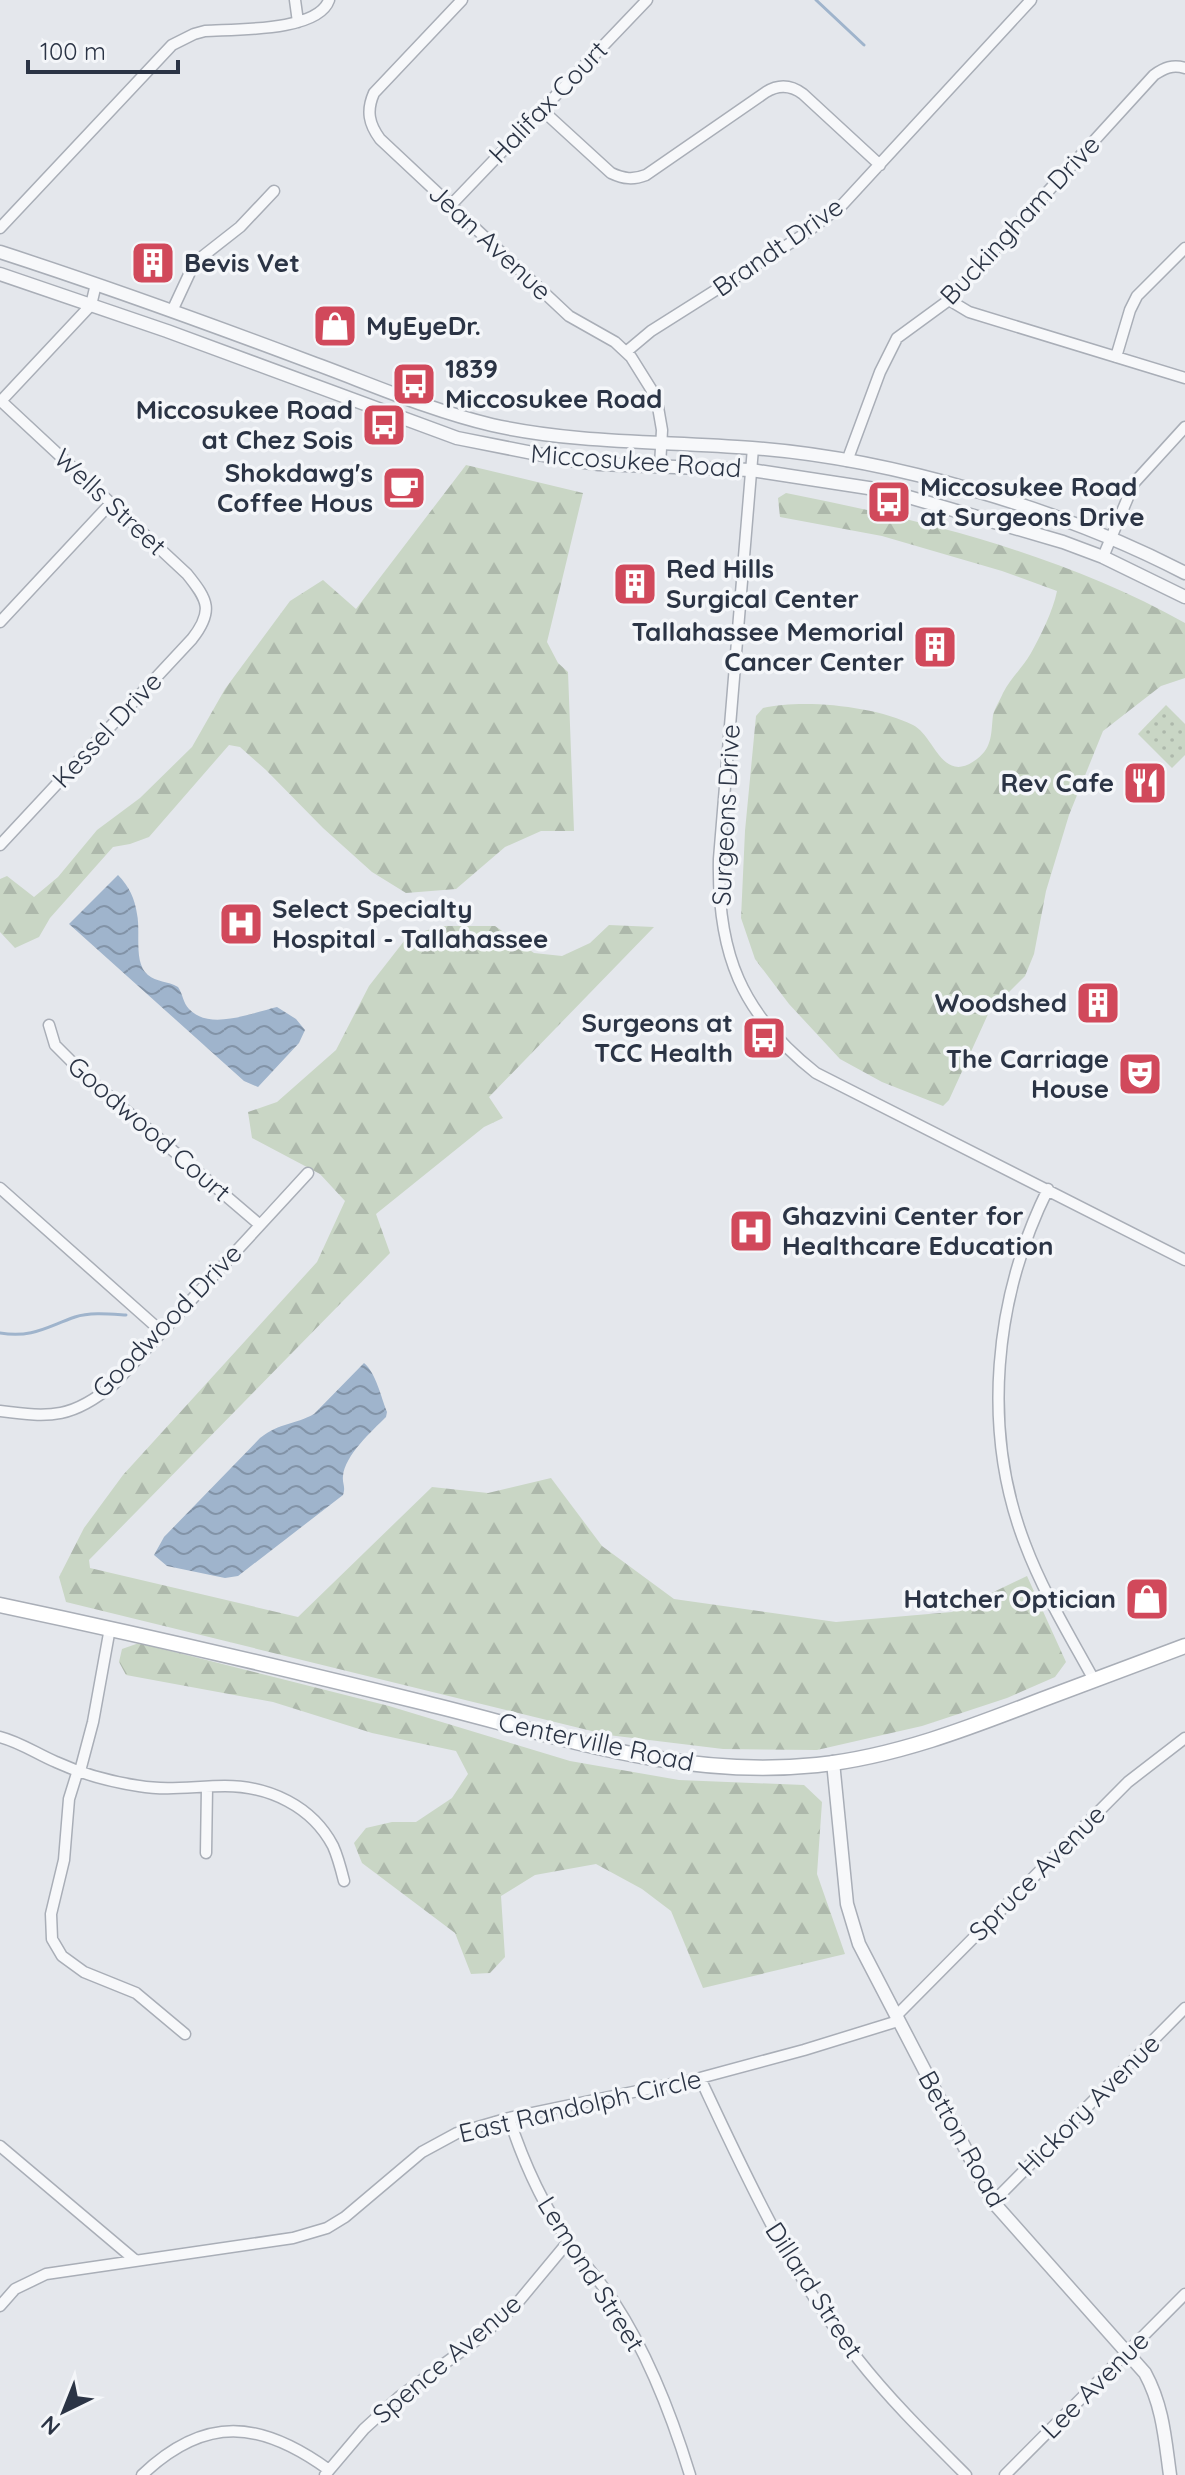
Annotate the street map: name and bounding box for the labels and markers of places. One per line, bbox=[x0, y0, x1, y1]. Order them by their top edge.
building icon: Bevis Vet bbox=[129, 239, 177, 287]
place label: Bevis Vet bbox=[184, 246, 300, 279]
shop icon: MyEyeDr. bbox=[311, 302, 359, 350]
place label: MyEyeDr. bbox=[366, 309, 481, 342]
place label: 1839 Miccosukee Road bbox=[445, 352, 662, 415]
bus stop icon: 1839 Miccosukee Road bbox=[390, 360, 438, 408]
place label: Miccosukee Road at Chez Sois bbox=[136, 393, 353, 456]
bus stop icon: Miccosukee Road at Chez Sois bbox=[360, 401, 408, 449]
place label: Shokdawg's Coffee Hous bbox=[217, 456, 373, 519]
cafe icon: Shokdawg's Coffee Hous bbox=[380, 464, 428, 512]
place label: Miccosukee Road at Surgeons Drive bbox=[920, 470, 1145, 533]
bus stop icon: Miccosukee Road at Surgeons Drive bbox=[865, 478, 913, 526]
place label: Red Hills Surgical Center bbox=[666, 552, 859, 615]
building icon: Red Hills Surgical Center bbox=[611, 560, 659, 608]
place label: Tallahassee Memorial Cancer Center bbox=[631, 615, 904, 678]
building icon: Tallahassee Memorial Cancer Center bbox=[911, 623, 959, 671]
restaurant icon: Rev Cafe bbox=[1121, 759, 1169, 807]
place label: Rev Cafe bbox=[1001, 766, 1114, 799]
place label: Select Specialty Hospital - Tallahassee bbox=[272, 892, 548, 955]
hospital icon: Select Specialty Hospital - Tallahassee bbox=[217, 900, 265, 948]
building icon: Woodshed bbox=[1074, 979, 1122, 1027]
place label: Woodshed bbox=[935, 986, 1067, 1019]
place label: Surgeons at TCC Health bbox=[581, 1006, 733, 1069]
bus stop icon: Surgeons at TCC Health bbox=[740, 1014, 788, 1062]
place label: The Carriage House bbox=[946, 1042, 1109, 1105]
theatre icon: The Carriage House bbox=[1116, 1050, 1164, 1098]
place label: Ghazvini Center for Healthcare Education bbox=[782, 1199, 1054, 1262]
hospital icon: Ghazvini Center for Healthcare Education bbox=[727, 1207, 775, 1255]
shop icon: Hatcher Optician bbox=[1123, 1575, 1171, 1623]
place label: Hatcher Optician bbox=[904, 1582, 1116, 1615]

